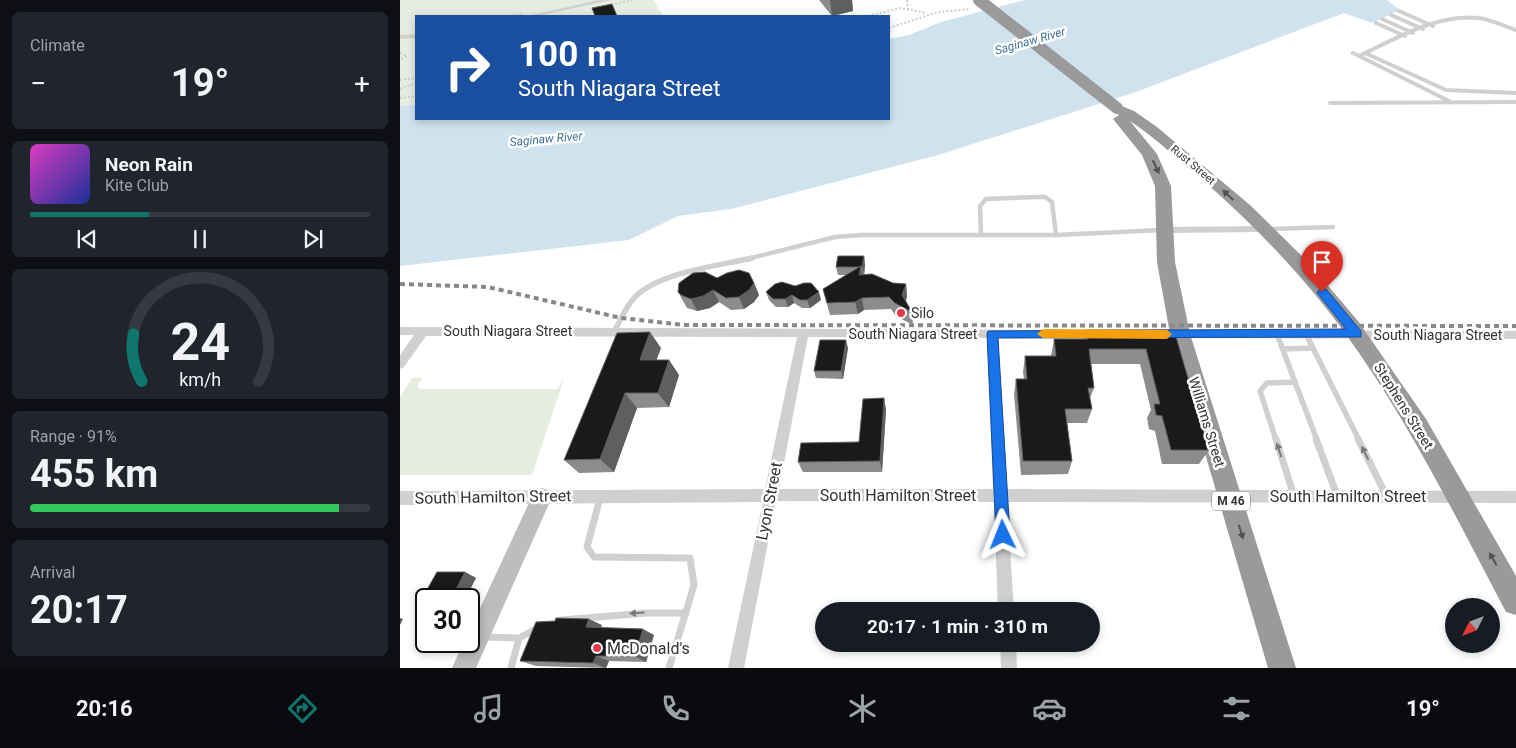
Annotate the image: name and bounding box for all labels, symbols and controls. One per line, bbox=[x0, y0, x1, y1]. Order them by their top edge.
water label: Saginaw River bbox=[993, 24, 1068, 58]
text: 100 m bbox=[518, 34, 617, 75]
icon: right bbox=[435, 35, 500, 100]
text: Climate bbox=[30, 36, 85, 55]
text: 19° bbox=[171, 61, 229, 105]
text: − bbox=[30, 67, 46, 100]
text: + bbox=[354, 67, 370, 100]
text: South Niagara Street bbox=[518, 76, 720, 101]
water label: Saginaw River bbox=[509, 129, 584, 149]
street label: Rust Street bbox=[1168, 143, 1218, 188]
text: Neon Rain bbox=[105, 153, 193, 176]
one-way arrow bbox=[1152, 160, 1160, 175]
text: Kite Club bbox=[105, 176, 169, 195]
one-way arrow bbox=[1223, 189, 1235, 201]
icon: previous bbox=[73, 225, 101, 253]
icon: pause bbox=[186, 225, 214, 253]
icon: next bbox=[299, 225, 327, 253]
pin bbox=[1301, 241, 1343, 292]
icon: arrive bbox=[1308, 248, 1336, 276]
place label: Silo bbox=[911, 305, 934, 321]
marker: Silo bbox=[895, 307, 907, 319]
text: 24 bbox=[170, 312, 230, 373]
street label: South Niagara Street bbox=[444, 323, 573, 339]
street label: South Niagara Street bbox=[849, 326, 978, 342]
street label: South Niagara Street bbox=[1374, 327, 1503, 343]
street label: Stephens Street bbox=[1371, 360, 1437, 452]
text: km/h bbox=[179, 369, 221, 390]
street label: Williams Street bbox=[1186, 375, 1228, 469]
text: Range · 91% bbox=[30, 427, 117, 446]
one-way arrow bbox=[1274, 442, 1282, 457]
one-way arrow bbox=[1361, 446, 1369, 460]
text: 455 km bbox=[30, 452, 158, 496]
street label: Lyon Street bbox=[752, 460, 786, 542]
street label: South Hamilton Street bbox=[415, 486, 571, 508]
street label: South Hamilton Street bbox=[820, 486, 976, 505]
street label: South Hamilton Street bbox=[1270, 487, 1426, 506]
road number: M 46 bbox=[1212, 492, 1250, 511]
position arrow bbox=[976, 508, 1028, 560]
one-way arrow bbox=[1237, 524, 1245, 539]
one-way arrow bbox=[1488, 553, 1497, 566]
text: Arrival bbox=[30, 563, 75, 582]
text: 20:17 bbox=[30, 588, 128, 632]
speed limit sign: 30 bbox=[415, 588, 480, 653]
north arrow bbox=[1445, 598, 1500, 652]
map controls bbox=[1445, 598, 1500, 653]
one-way arrow bbox=[629, 610, 645, 618]
text: 20:17 · 1 min · 310 m bbox=[867, 615, 1048, 638]
place label: McDonald's bbox=[607, 639, 690, 658]
marker: McDonald's bbox=[591, 642, 603, 654]
icon: directions bbox=[285, 691, 320, 726]
icon: music bbox=[471, 691, 506, 726]
icon: phone bbox=[658, 691, 693, 726]
icon: climate bbox=[845, 691, 880, 726]
icon: car bbox=[1032, 691, 1067, 726]
icon: filters bbox=[1219, 691, 1254, 726]
text: 20:16 bbox=[76, 696, 133, 721]
text: 19° bbox=[1406, 696, 1440, 721]

